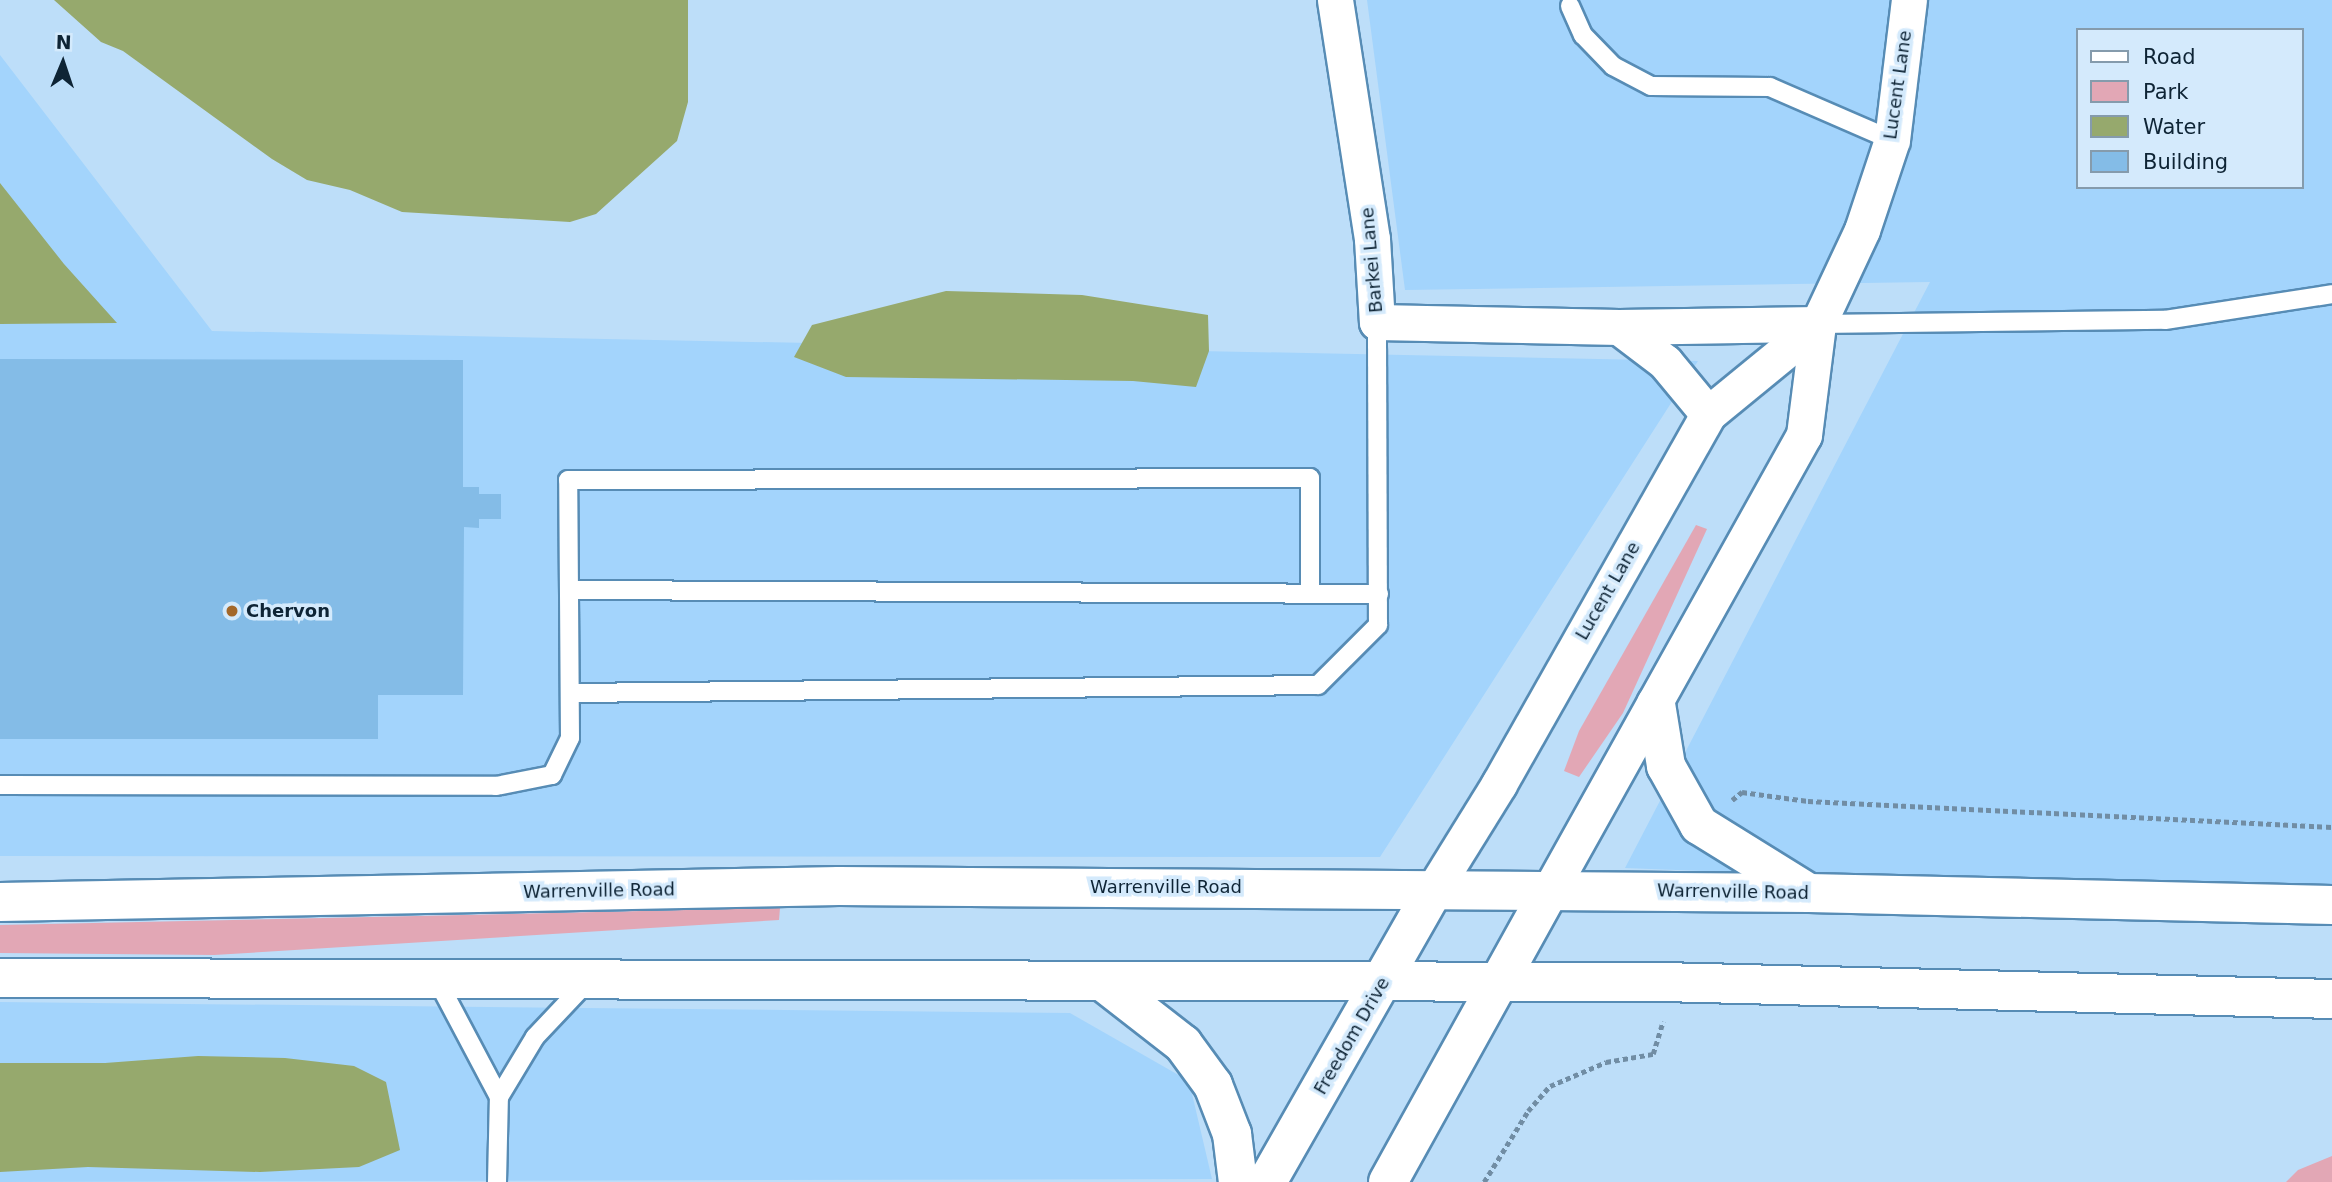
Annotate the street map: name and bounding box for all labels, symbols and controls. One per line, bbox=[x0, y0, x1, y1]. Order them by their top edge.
north arrow bbox=[28, 28, 98, 98]
legend bbox=[2076, 28, 2304, 189]
street label: Lucent Lane bbox=[1880, 29, 1916, 141]
text: N bbox=[55, 31, 72, 53]
text: Road bbox=[2143, 45, 2196, 69]
text: Park bbox=[2143, 80, 2188, 104]
text: Water bbox=[2143, 115, 2205, 139]
text: Building bbox=[2143, 150, 2228, 174]
street label: Barkei Lane bbox=[1357, 206, 1387, 314]
street label: Lucent Lane bbox=[1571, 538, 1645, 644]
place label: Chervon bbox=[246, 600, 330, 622]
marker: Chervon bbox=[224, 603, 240, 619]
street label: Warrenville Road bbox=[1090, 876, 1242, 898]
street label: Warrenville Road bbox=[523, 879, 675, 903]
street label: Warrenville Road bbox=[1657, 880, 1809, 904]
street label: Freedom Drive bbox=[1310, 973, 1394, 1099]

